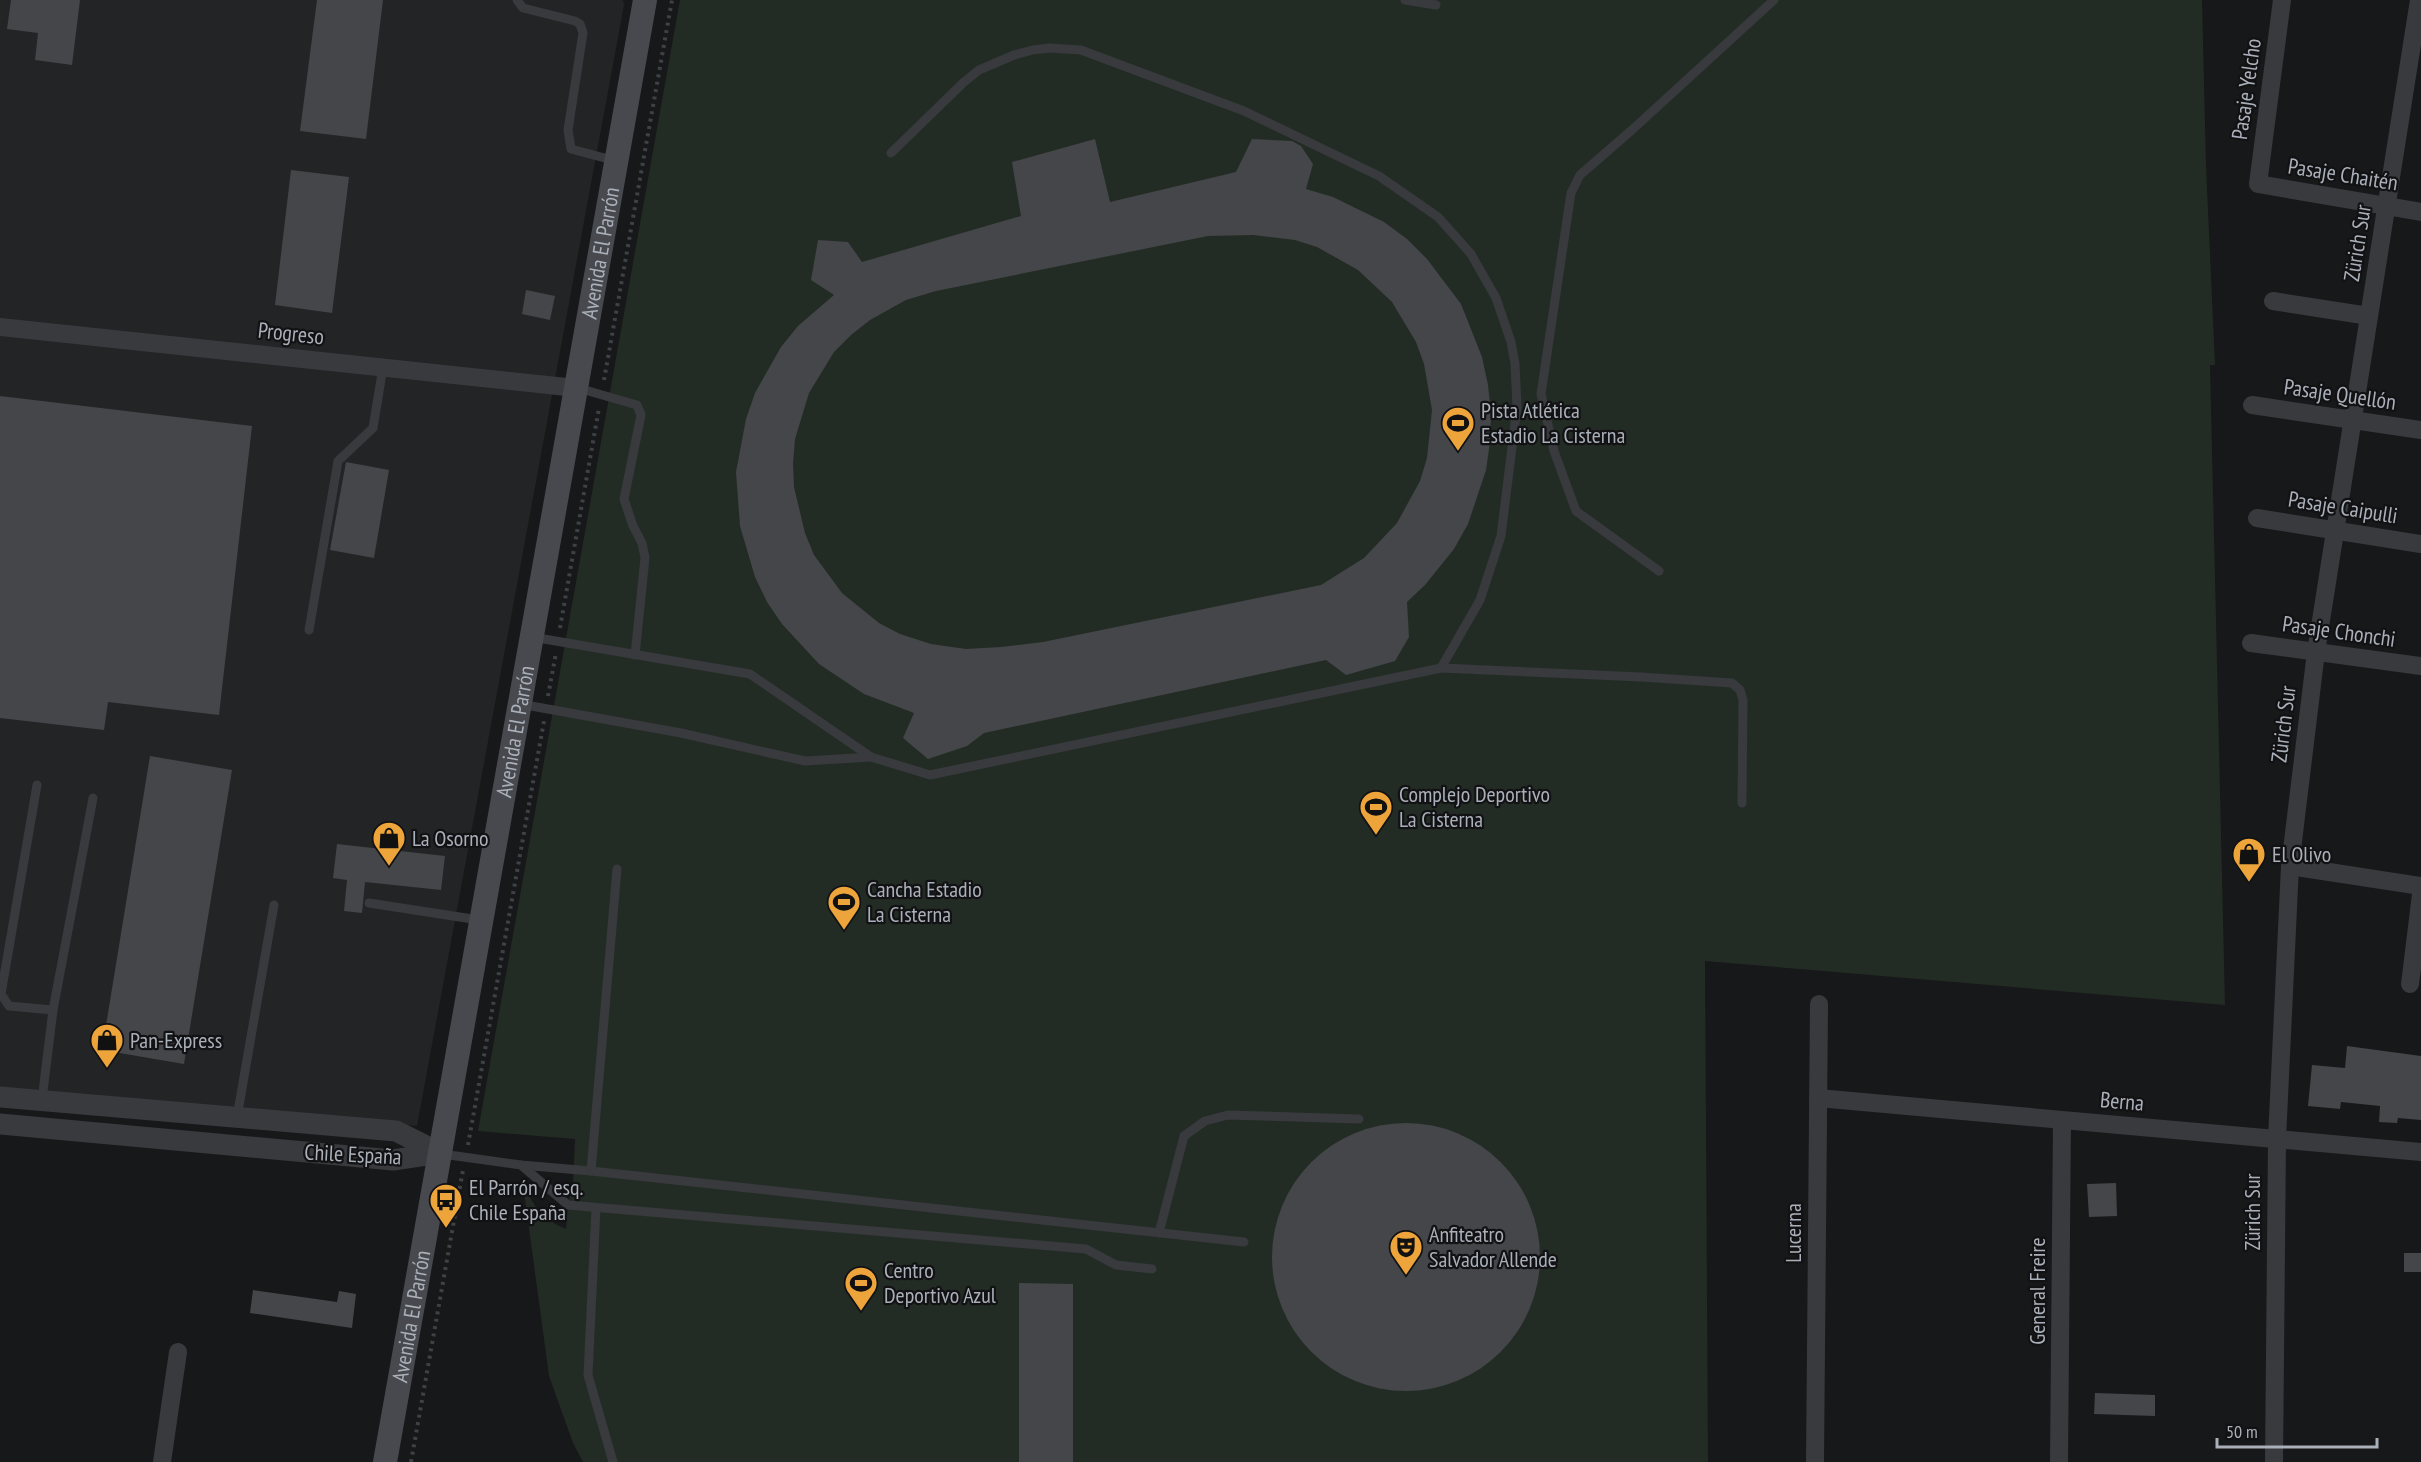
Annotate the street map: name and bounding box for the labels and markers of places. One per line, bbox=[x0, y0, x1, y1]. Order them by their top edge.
place label: Pista Atlética Estadio La Cisterna bbox=[1481, 396, 1625, 449]
sports icon: Pista Atlética Estadio La Cisterna bbox=[1440, 405, 1476, 452]
place label: Complejo Deportivo La Cisterna bbox=[1399, 780, 1550, 833]
sports icon: Complejo Deportivo La Cisterna bbox=[1358, 789, 1394, 836]
shop icon: La Osorno bbox=[371, 820, 407, 867]
place label: La Osorno bbox=[412, 824, 489, 852]
shop icon: El Olivo bbox=[2231, 836, 2267, 883]
place label: El Olivo bbox=[2272, 840, 2331, 868]
place label: Cancha Estadio La Cisterna bbox=[867, 875, 982, 928]
sports icon: Cancha Estadio La Cisterna bbox=[826, 884, 862, 931]
shop icon: Pan-Express bbox=[89, 1022, 125, 1069]
place label: Pan-Express bbox=[130, 1026, 222, 1054]
place label: El Parrón / esq. Chile España bbox=[469, 1173, 583, 1226]
bus stop icon: El Parrón / esq. Chile España bbox=[428, 1182, 464, 1229]
place label: Anfiteatro Salvador Allende bbox=[1429, 1220, 1557, 1273]
theatre icon: Anfiteatro Salvador Allende bbox=[1388, 1229, 1424, 1276]
place label: Centro Deportivo Azul bbox=[884, 1256, 997, 1309]
sports icon: Centro Deportivo Azul bbox=[843, 1265, 879, 1312]

